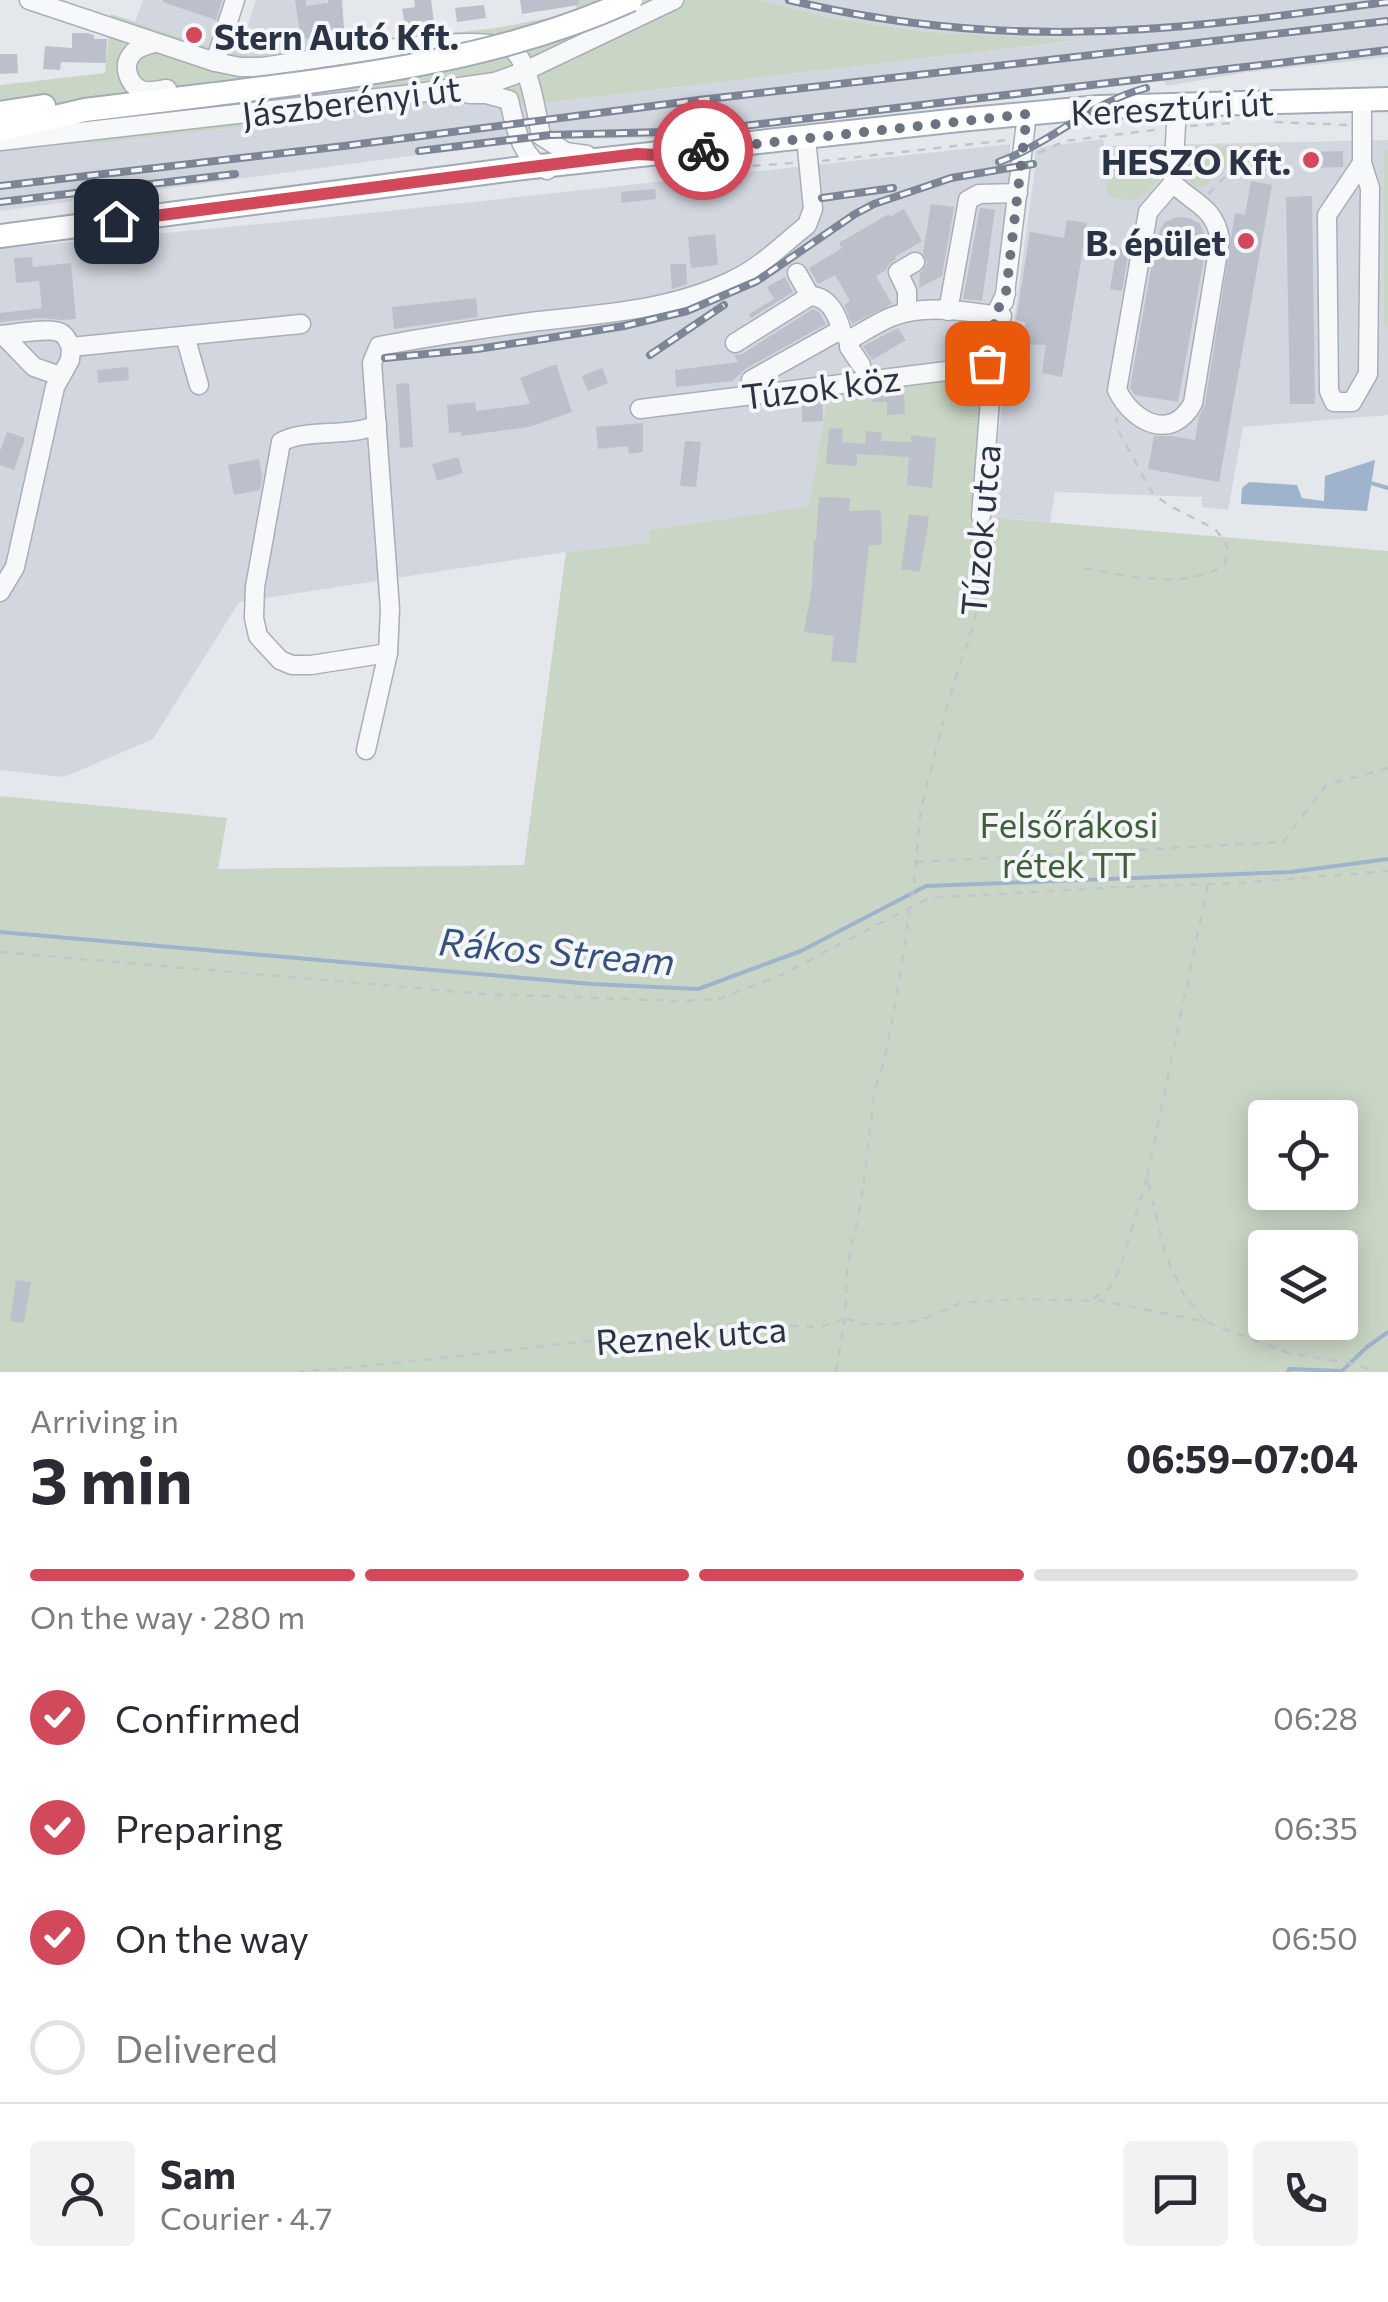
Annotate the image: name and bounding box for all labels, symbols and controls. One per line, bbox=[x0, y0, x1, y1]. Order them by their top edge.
place label: Stern Autó Kft. bbox=[214, 14, 459, 57]
marker: Stern Autó Kft. bbox=[183, 24, 205, 46]
street label: Jászberényi út bbox=[239, 65, 463, 135]
street label: Keresztúri út bbox=[1069, 79, 1275, 133]
courier bbox=[653, 100, 753, 200]
icon: bike bbox=[676, 123, 731, 178]
place label: HESZO Kft. bbox=[1101, 139, 1291, 182]
marker: HESZO Kft. bbox=[1300, 149, 1322, 171]
pin bbox=[74, 179, 159, 264]
icon: home bbox=[89, 194, 144, 249]
place label: B. épület bbox=[1085, 220, 1226, 263]
marker: B. épület bbox=[1235, 230, 1257, 252]
pin bbox=[945, 321, 1030, 406]
icon: bag bbox=[960, 336, 1015, 391]
street label: Túzok köz bbox=[739, 355, 903, 417]
street label: Túzok utca bbox=[950, 442, 1008, 618]
park label: Felsőrákosi rétek TT bbox=[980, 802, 1158, 885]
water label: Rákos Stream bbox=[437, 916, 677, 984]
map controls bbox=[1248, 1100, 1358, 1340]
button: locate bbox=[1248, 1100, 1358, 1210]
button: layers bbox=[1248, 1230, 1358, 1340]
street label: Reznek utca bbox=[594, 1306, 788, 1362]
text: Arriving in bbox=[30, 1400, 179, 1440]
text: 06:59–07:04 bbox=[1126, 1434, 1358, 1481]
text: 3 min bbox=[30, 1438, 193, 1517]
text: On the way · 280 m bbox=[30, 1596, 305, 1636]
icon: check bbox=[30, 1690, 85, 1745]
text: Confirmed bbox=[115, 1694, 301, 1741]
text: 06:28 bbox=[1273, 1697, 1358, 1737]
icon: check bbox=[30, 1800, 85, 1855]
text: Preparing bbox=[115, 1804, 283, 1851]
text: 06:35 bbox=[1274, 1807, 1358, 1847]
icon: check bbox=[30, 1910, 85, 1965]
text: On the way bbox=[115, 1914, 309, 1961]
text: 06:50 bbox=[1271, 1917, 1358, 1957]
text: Delivered bbox=[115, 2024, 278, 2071]
button: person bbox=[30, 2141, 135, 2246]
button: chat bbox=[1123, 2141, 1228, 2246]
button: phone bbox=[1253, 2141, 1358, 2246]
text: Sam bbox=[160, 2150, 236, 2197]
text: Courier · 4.7 bbox=[160, 2197, 333, 2237]

